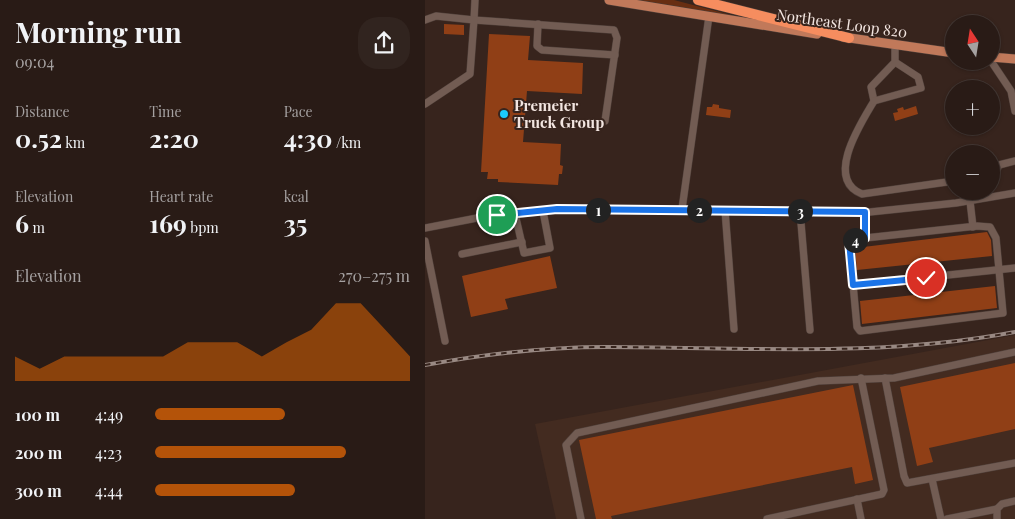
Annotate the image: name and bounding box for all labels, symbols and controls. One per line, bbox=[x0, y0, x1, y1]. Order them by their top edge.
street label: Northeast Loop 820 bbox=[775, 4, 909, 42]
text: Morning run bbox=[15, 13, 182, 50]
north arrow bbox=[945, 15, 1000, 70]
map controls bbox=[945, 15, 1000, 200]
button: share bbox=[358, 17, 410, 69]
text: 09:04 bbox=[15, 51, 55, 72]
button: + bbox=[945, 80, 1000, 135]
place label: Premeier Truck Group bbox=[514, 95, 604, 132]
text: Distance bbox=[15, 102, 70, 121]
text: Time bbox=[149, 102, 182, 121]
text: Pace bbox=[284, 102, 313, 121]
marker: Premeier Truck Group bbox=[498, 108, 510, 120]
text: 0.52 bbox=[15, 121, 62, 154]
text: 2:20 bbox=[149, 121, 199, 154]
text: 4:30 bbox=[284, 121, 332, 154]
text: km bbox=[62, 133, 85, 152]
text: /km bbox=[332, 133, 361, 152]
button: − bbox=[945, 145, 1000, 200]
text: Elevation bbox=[15, 187, 73, 206]
text: Heart rate bbox=[149, 187, 213, 206]
text: kcal bbox=[284, 187, 309, 206]
pin bbox=[476, 194, 518, 236]
pin: 1 bbox=[585, 198, 611, 222]
pin: 2 bbox=[687, 198, 711, 222]
pin: 3 bbox=[787, 198, 813, 224]
icon: arrive bbox=[483, 201, 511, 229]
text: 1 bbox=[596, 201, 601, 220]
text: 2 bbox=[696, 201, 703, 220]
text: 3 bbox=[797, 202, 804, 221]
text: 6 bbox=[15, 206, 29, 239]
text: 169 bbox=[149, 206, 187, 239]
text: 35 bbox=[284, 206, 307, 239]
text: m bbox=[29, 218, 45, 237]
text: bpm bbox=[187, 218, 219, 237]
pin: 4 bbox=[843, 228, 867, 252]
text: 4 bbox=[852, 231, 859, 250]
pin bbox=[905, 257, 947, 299]
icon: check bbox=[912, 264, 940, 292]
text: Elevation bbox=[15, 265, 82, 286]
text: 270–275 m bbox=[338, 265, 410, 286]
text: 100 m bbox=[15, 404, 60, 425]
text: 4:49 bbox=[95, 404, 123, 425]
text: 200 m bbox=[15, 442, 62, 463]
text: 4:23 bbox=[95, 442, 122, 463]
text: 300 m bbox=[15, 480, 62, 501]
text: 4:44 bbox=[95, 480, 123, 501]

